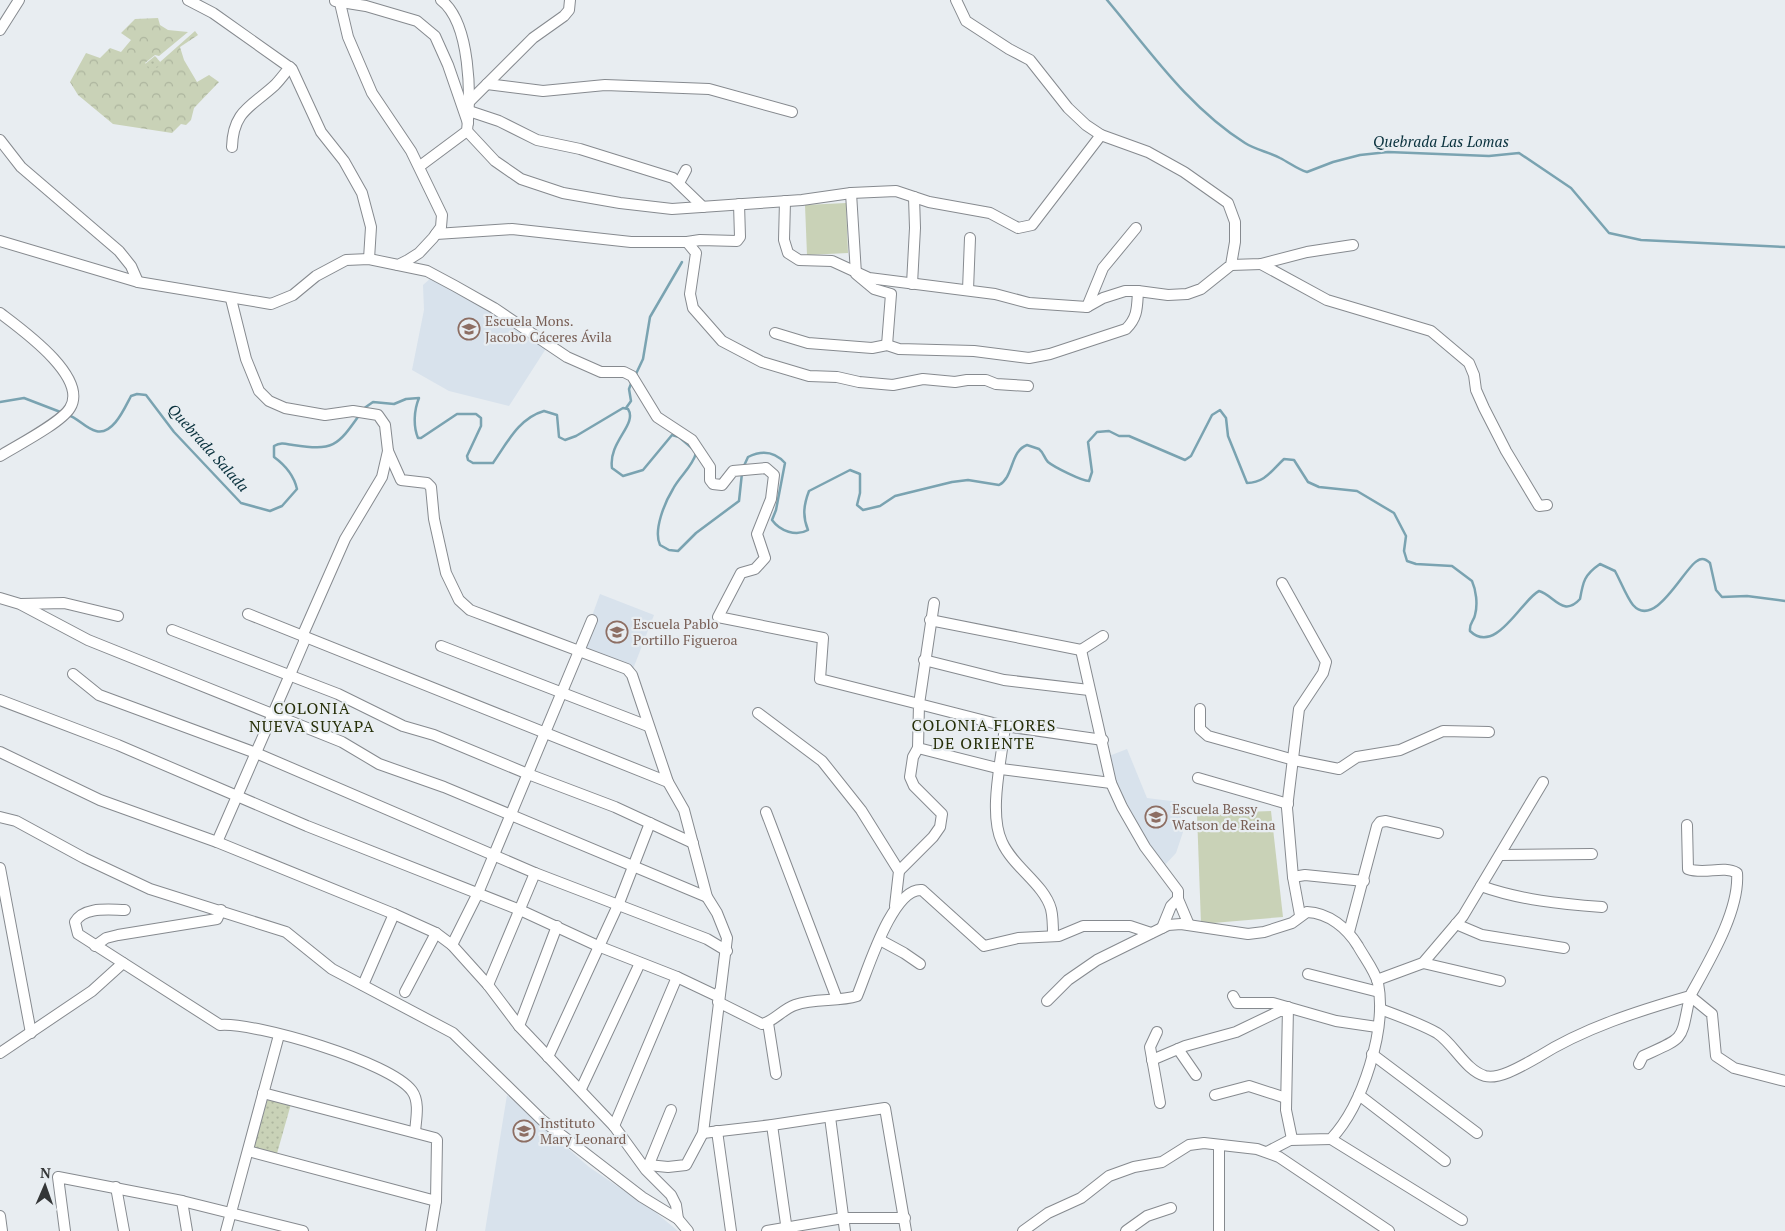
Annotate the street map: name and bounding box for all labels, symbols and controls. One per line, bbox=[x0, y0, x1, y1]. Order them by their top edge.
water label: Quebrada Las Lomas bbox=[1373, 131, 1509, 151]
place label: Escuela Mons. Jacobo Cáceres Ávila bbox=[485, 311, 612, 346]
school or university icon: Escuela Mons. Jacobo Cáceres Ávila bbox=[457, 317, 481, 341]
water label: Quebrada Salada bbox=[164, 399, 254, 496]
place label: Escuela Pablo Portillo Figueroa bbox=[633, 614, 737, 649]
school or university icon: Escuela Pablo Portillo Figueroa bbox=[605, 620, 629, 644]
district label: COLONIA NUEVA SUYAPA bbox=[249, 697, 375, 737]
district label: COLONIA FLORES DE ORIENTE bbox=[912, 714, 1056, 754]
place label: Escuela Bessy Watson de Reina bbox=[1172, 799, 1275, 834]
school or university icon: Escuela Bessy Watson de Reina bbox=[1144, 805, 1168, 829]
place label: Instituto Mary Leonard bbox=[540, 1113, 627, 1148]
school or university icon: Instituto Mary Leonard bbox=[512, 1119, 536, 1143]
north arrow bbox=[20, 1161, 70, 1211]
text: N bbox=[40, 1163, 51, 1182]

